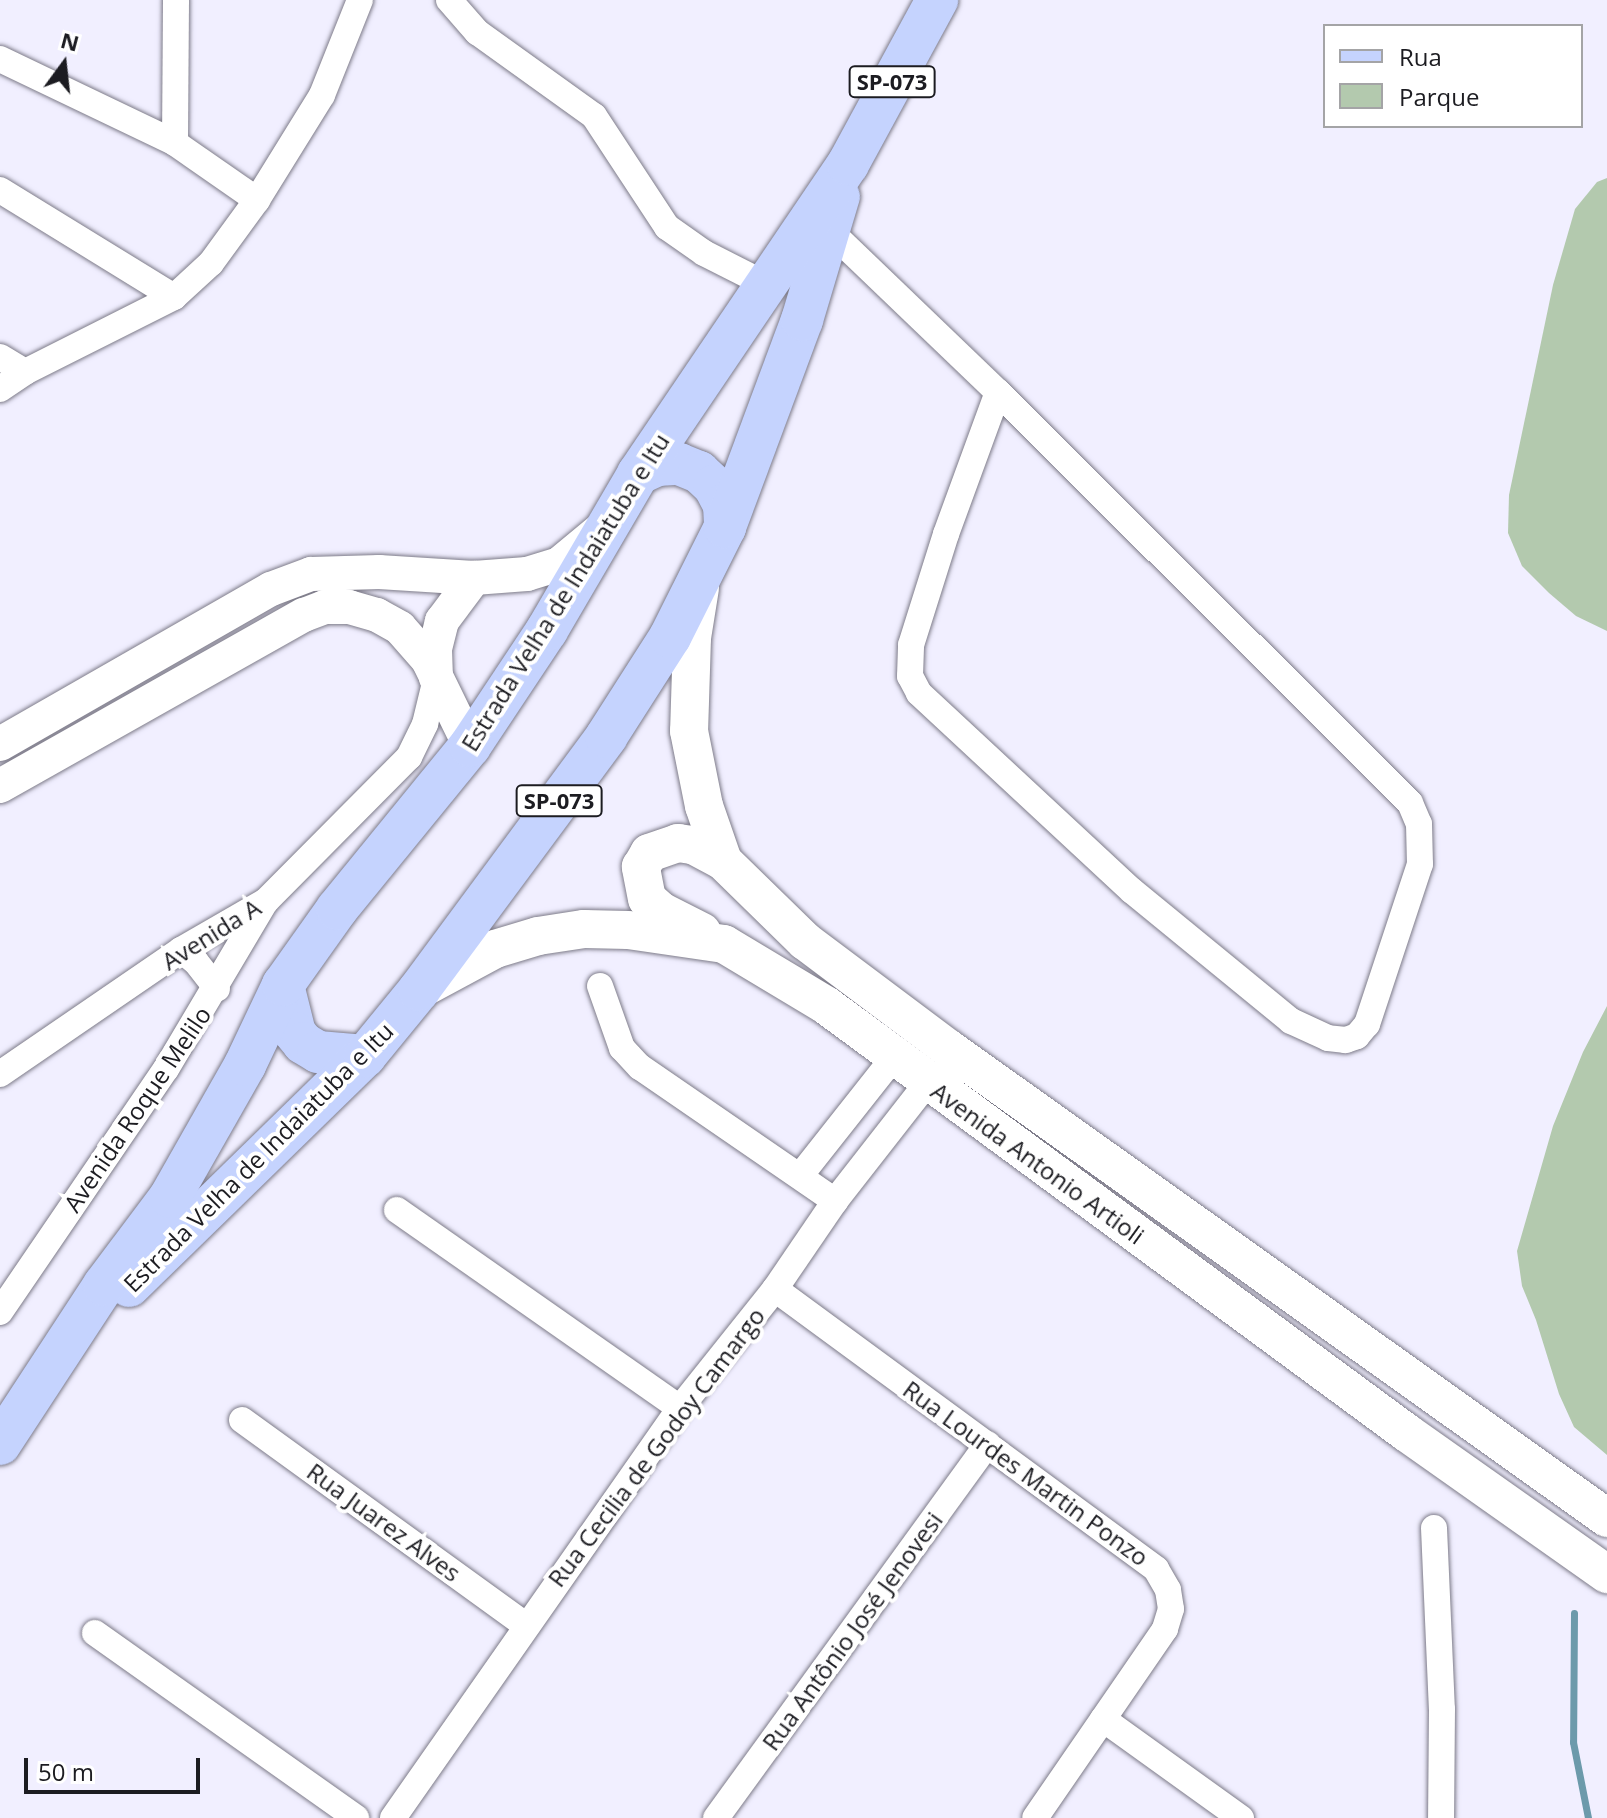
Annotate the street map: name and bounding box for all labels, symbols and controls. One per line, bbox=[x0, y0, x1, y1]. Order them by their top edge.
north arrow bbox=[24, 24, 104, 104]
text: N bbox=[58, 24, 83, 58]
legend bbox=[1323, 24, 1583, 128]
text: Rua bbox=[1399, 40, 1442, 73]
road number: SP-073 bbox=[848, 64, 936, 100]
text: Parque bbox=[1399, 80, 1479, 113]
street label: Estrada Velha de Indaiatuba e Itu bbox=[455, 428, 675, 756]
road number: SP-073 bbox=[515, 783, 603, 819]
street label: Avenida A bbox=[156, 892, 266, 976]
street label: Avenida Roque Melilo bbox=[57, 1001, 217, 1217]
street label: Estrada Velha de Indaiatuba e Itu bbox=[117, 1016, 399, 1298]
street label: Avenida Antonio Artioli bbox=[926, 1076, 1150, 1250]
street label: Rua Cecilia de Godoy Camargo bbox=[542, 1302, 770, 1592]
street label: Rua Lourdes Martin Ponzo bbox=[898, 1374, 1154, 1572]
street label: Rua Juarez Alves bbox=[302, 1457, 466, 1587]
street label: Rua Antônio José Jenovesi bbox=[756, 1506, 948, 1756]
scale bar bbox=[28, 1742, 204, 1792]
text: 50 m bbox=[38, 1755, 94, 1788]

